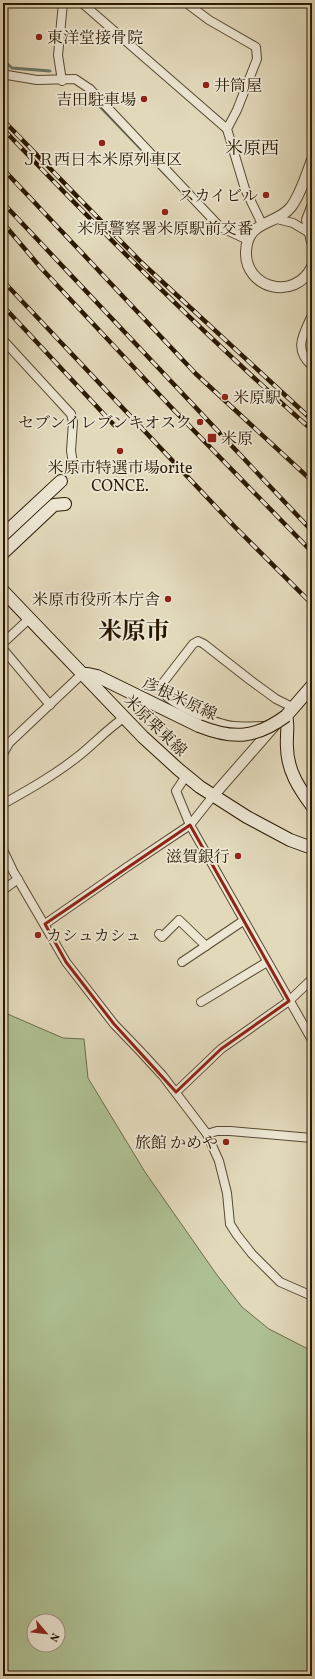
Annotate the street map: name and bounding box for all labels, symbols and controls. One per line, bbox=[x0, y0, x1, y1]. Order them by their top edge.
place label: 東洋堂接骨院 bbox=[47, 28, 143, 50]
marker: 東洋堂接骨院 bbox=[34, 32, 44, 42]
place label: 井筒屋 bbox=[214, 76, 262, 98]
marker: 井筒屋 bbox=[201, 80, 211, 90]
place label: 吉田駐車場 bbox=[56, 90, 136, 112]
marker: 吉田駐車場 bbox=[139, 94, 149, 104]
district label: 米原西 bbox=[225, 137, 279, 162]
marker: ＪＲ西日本米原列車区 bbox=[97, 138, 107, 148]
place label: ＪＲ西日本米原列車区 bbox=[22, 150, 182, 172]
place label: スカイビル bbox=[178, 186, 258, 208]
marker: スカイビル bbox=[261, 190, 271, 200]
marker: 米原警察署米原駅前交番 bbox=[160, 207, 170, 217]
place label: 米原警察署米原駅前交番 bbox=[77, 219, 253, 241]
place label: 米原駅 bbox=[233, 388, 281, 410]
marker: 米原駅 bbox=[220, 392, 230, 402]
place label: セブンイレブンキオスク bbox=[18, 413, 192, 435]
marker: セブンイレブンキオスク bbox=[195, 417, 205, 427]
place label: 米原 bbox=[221, 429, 253, 451]
marker: 米原 bbox=[206, 432, 218, 444]
marker: 米原市特選市場orite CONCE. bbox=[115, 446, 125, 456]
place label: 米原市特選市場orite CONCE. bbox=[47, 458, 193, 498]
place label: 米原市役所本庁舎 bbox=[32, 590, 160, 612]
marker: 米原市役所本庁舎 bbox=[163, 594, 173, 604]
district label: 米原市 bbox=[98, 616, 170, 650]
street label: 彦根米原線 bbox=[138, 673, 220, 727]
street label: 米原栗東線 bbox=[118, 691, 191, 762]
place label: 滋賀銀行 bbox=[166, 847, 230, 869]
marker: 滋賀銀行 bbox=[233, 851, 243, 861]
place label: カシュカシュ bbox=[46, 926, 141, 948]
marker: カシュカシュ bbox=[33, 930, 43, 940]
place label: 旅館 かめや bbox=[135, 1133, 218, 1155]
marker: 旅館 かめや bbox=[221, 1137, 231, 1147]
north arrow bbox=[26, 1613, 66, 1653]
text: N bbox=[45, 1630, 62, 1644]

